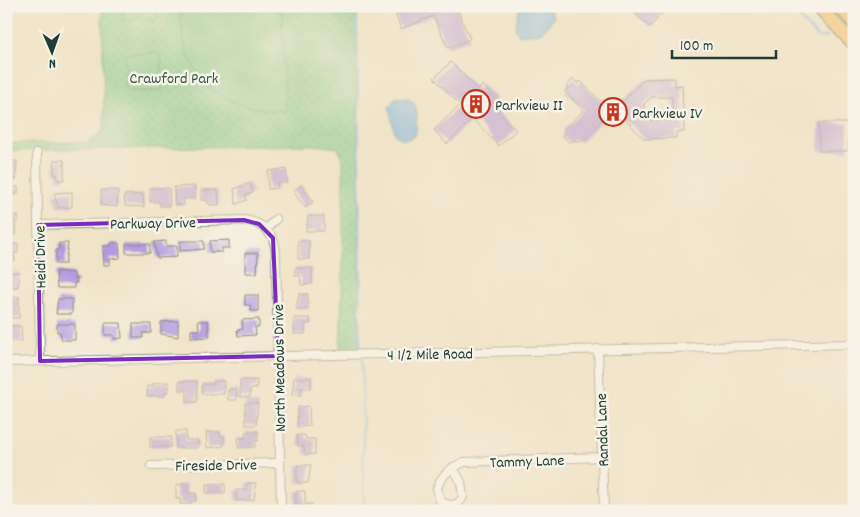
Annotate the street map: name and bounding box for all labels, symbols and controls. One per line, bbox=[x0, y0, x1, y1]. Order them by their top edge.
north arrow bbox=[28, 28, 78, 78]
scale bar bbox=[672, 28, 776, 60]
text: 100 m bbox=[680, 36, 713, 58]
text: N bbox=[48, 53, 56, 73]
park label: Crawford Park bbox=[130, 68, 218, 91]
building icon: Parkview II bbox=[461, 89, 491, 119]
place label: Parkview II bbox=[495, 95, 563, 118]
building icon: Parkview IV bbox=[598, 97, 628, 127]
place label: Parkview IV bbox=[632, 103, 703, 126]
street label: Parkway Drive bbox=[110, 212, 196, 237]
street label: Heidi Drive bbox=[29, 225, 54, 289]
street label: North Meadows Drive bbox=[268, 304, 293, 432]
street label: 4 1/2 Mile Road bbox=[387, 343, 473, 368]
street label: Randal Lane bbox=[591, 393, 616, 467]
street label: Tammy Lane bbox=[489, 450, 565, 475]
street label: Fireside Drive bbox=[175, 454, 257, 479]

